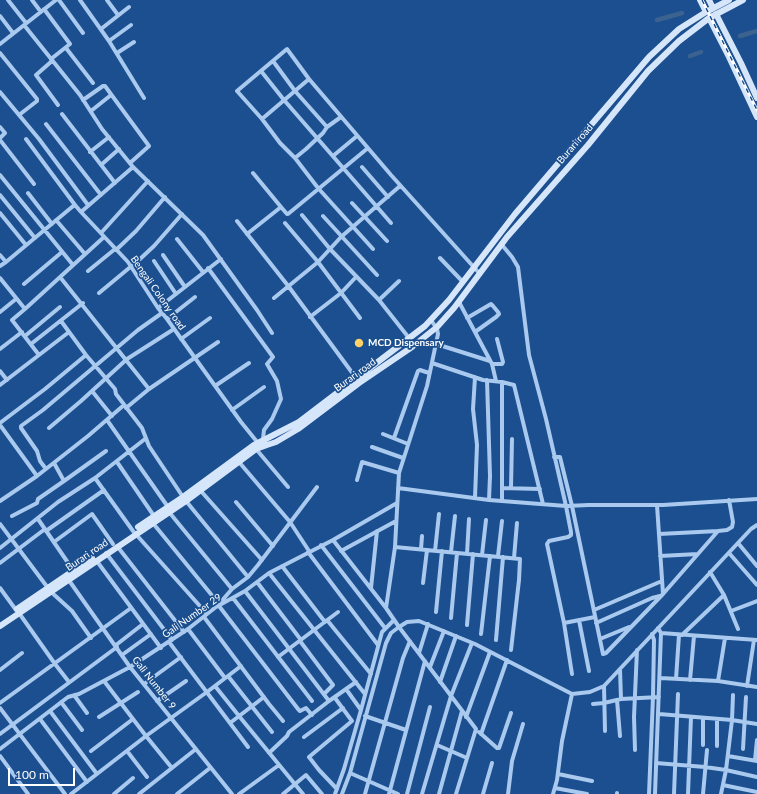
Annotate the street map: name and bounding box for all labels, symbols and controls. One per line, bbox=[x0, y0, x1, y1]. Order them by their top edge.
street label: Burari road bbox=[554, 122, 596, 166]
street label: Bengali Colony road bbox=[128, 254, 188, 332]
marker: MCD Dispensary bbox=[353, 337, 365, 349]
place label: MCD Dispensary bbox=[368, 337, 444, 349]
street label: Burari road bbox=[332, 356, 378, 394]
street label: Burari road bbox=[63, 536, 111, 574]
street label: Gali Number 29 bbox=[160, 591, 224, 641]
street label: Gali Number 9 bbox=[130, 654, 178, 712]
scale bar bbox=[10, 760, 77, 786]
text: 100 m bbox=[15, 767, 49, 782]

